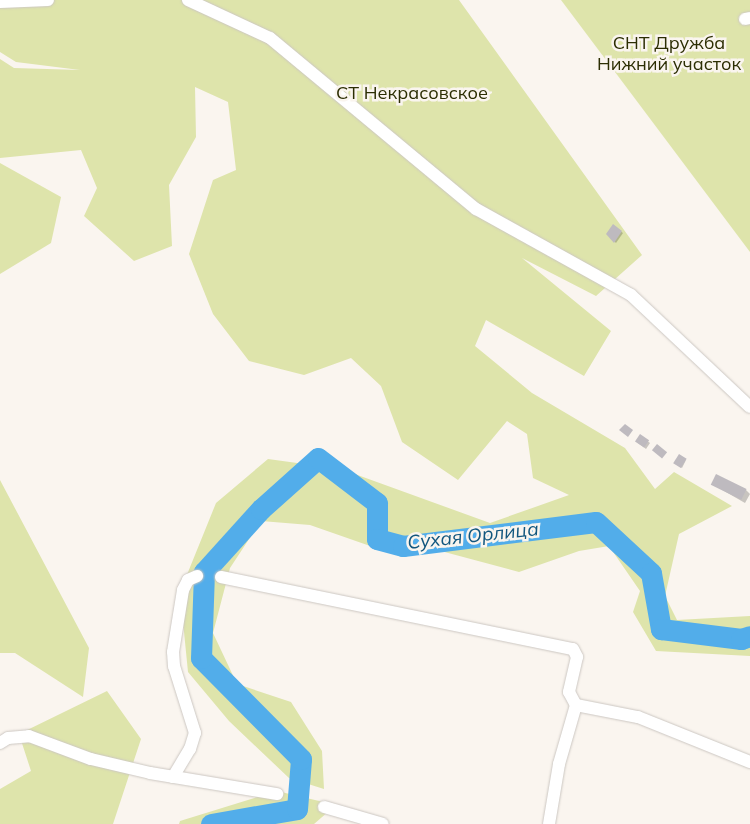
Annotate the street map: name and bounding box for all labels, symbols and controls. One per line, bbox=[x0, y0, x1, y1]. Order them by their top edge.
park label: СНТ Дружба Нижний участок bbox=[597, 33, 741, 76]
park label: СТ Некрасовское bbox=[336, 82, 488, 104]
water label: Сухая Орлица bbox=[406, 518, 540, 554]

